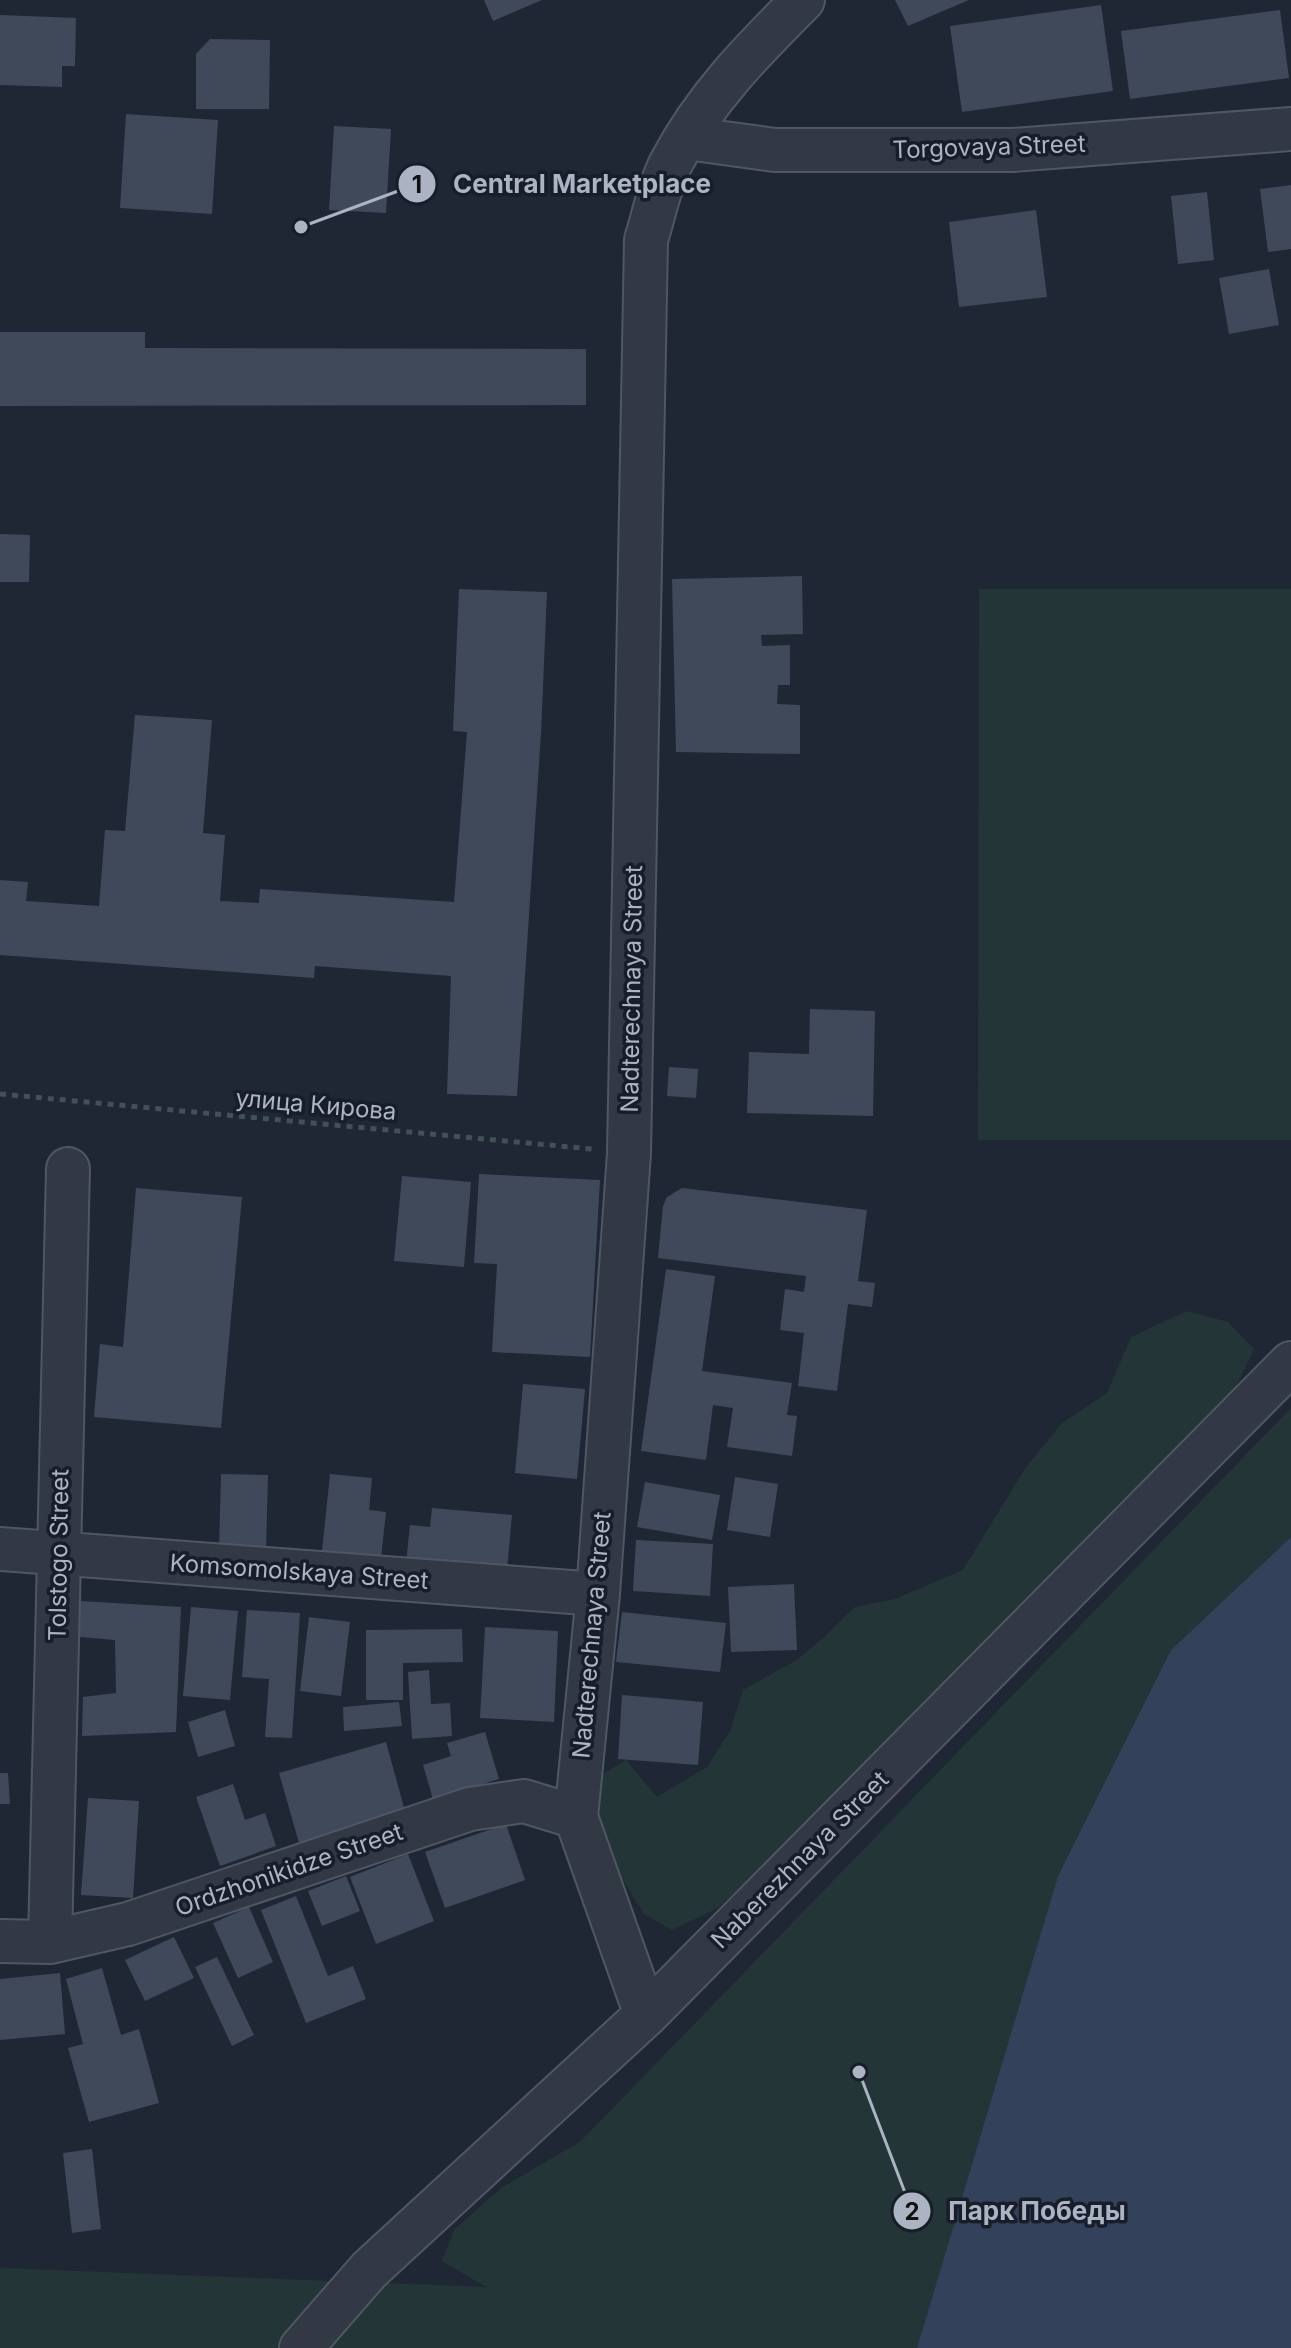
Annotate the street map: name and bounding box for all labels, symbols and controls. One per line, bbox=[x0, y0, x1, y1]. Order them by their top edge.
street label: Torgovaya Street bbox=[892, 129, 1086, 164]
callout: Central Marketplace bbox=[397, 159, 727, 209]
text: Central Marketplace bbox=[453, 168, 711, 199]
text: 1 bbox=[412, 170, 422, 199]
street label: Nadterechnaya Street bbox=[615, 865, 648, 1113]
street label: улица Кирова bbox=[234, 1083, 398, 1126]
street label: Tolstogo Street bbox=[43, 1469, 75, 1641]
street label: Nadterechnaya Street bbox=[566, 1510, 617, 1759]
street label: Komsomolskaya Street bbox=[169, 1548, 429, 1595]
street label: Naberezhnaya Street bbox=[705, 1765, 894, 1954]
street label: Ordzhonikidze Street bbox=[171, 1817, 406, 1922]
callout: Парк Победы bbox=[892, 2186, 1141, 2236]
text: Парк Победы bbox=[948, 2195, 1126, 2226]
text: 2 bbox=[904, 2197, 920, 2226]

